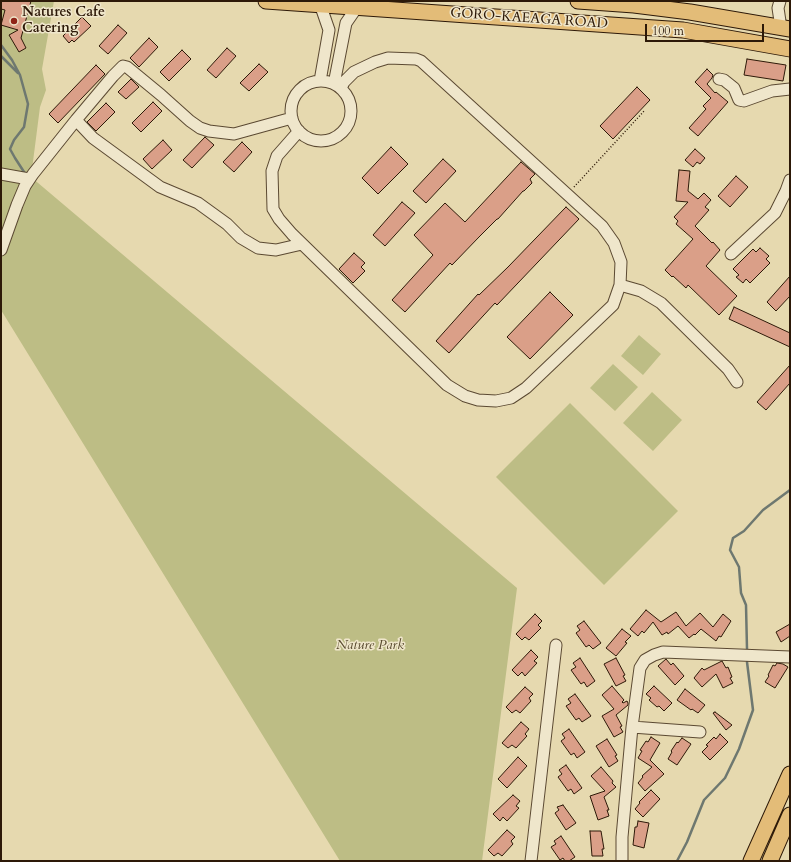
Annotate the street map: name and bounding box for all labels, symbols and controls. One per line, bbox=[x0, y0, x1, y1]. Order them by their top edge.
place label: Natures Cafe Catering bbox=[22, 5, 105, 38]
street label: GORO-KAEAGA ROAD bbox=[450, 5, 608, 33]
marker: Natures Cafe Catering bbox=[9, 16, 19, 26]
scale bar bbox=[647, 16, 766, 42]
text: 100 m bbox=[652, 23, 684, 39]
park label: Nature Park bbox=[336, 638, 404, 654]

